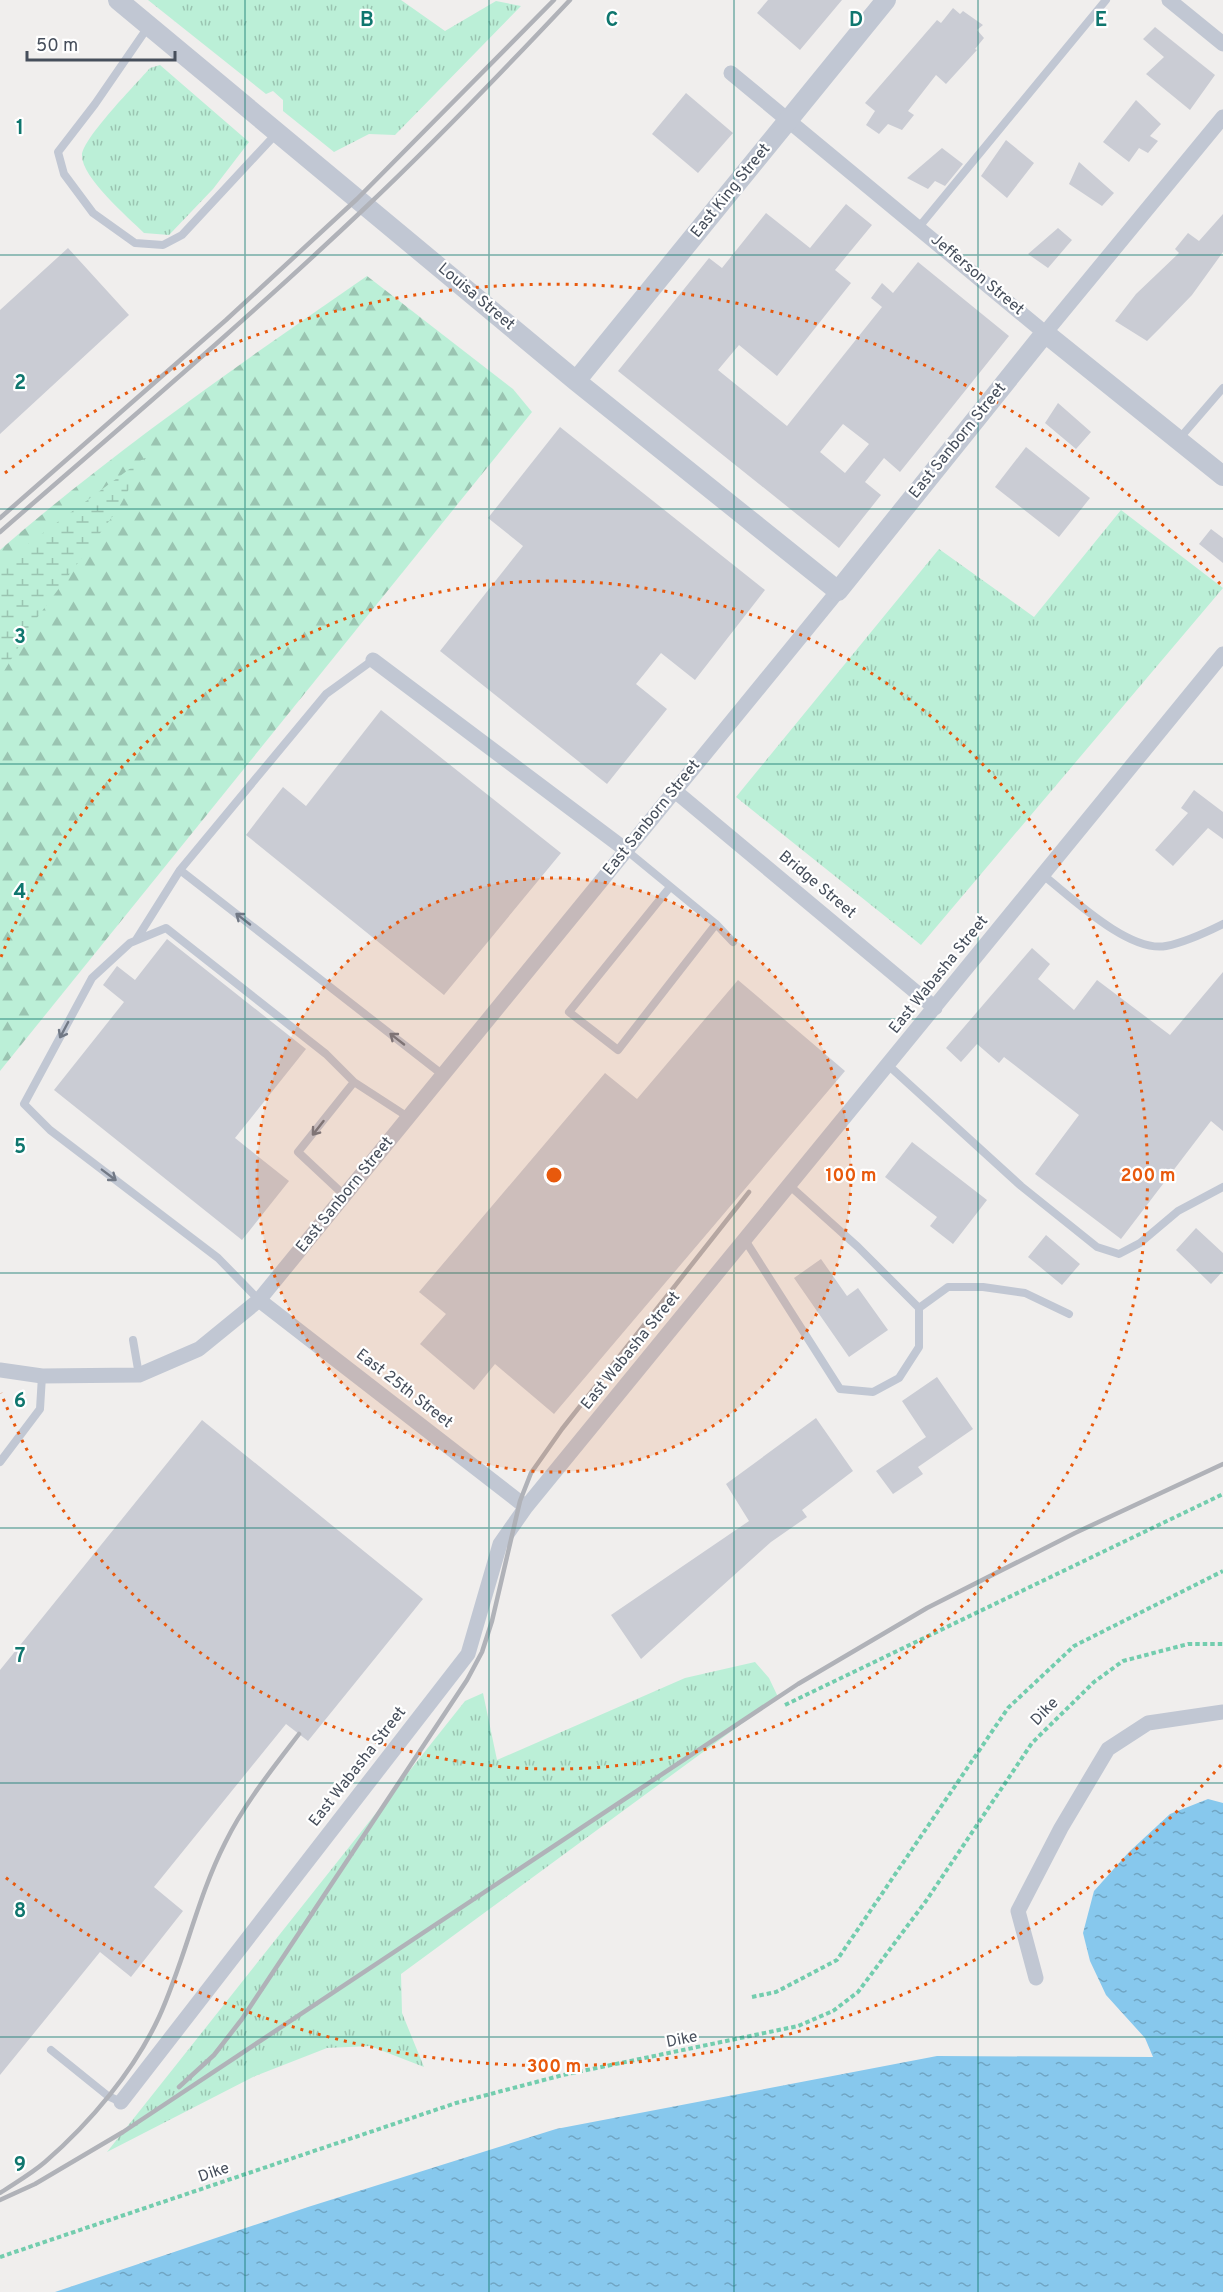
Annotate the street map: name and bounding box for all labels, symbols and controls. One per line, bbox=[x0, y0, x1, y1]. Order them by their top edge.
text: B bbox=[360, 8, 374, 34]
text: C bbox=[606, 8, 618, 34]
text: D bbox=[849, 8, 863, 34]
text: E bbox=[1095, 8, 1107, 34]
scale bar bbox=[27, 24, 176, 62]
text: 50 m bbox=[36, 35, 78, 58]
text: 1 bbox=[16, 116, 24, 142]
street label: East King Street bbox=[687, 140, 775, 242]
street label: Jefferson Street bbox=[926, 230, 1028, 320]
street label: Louisa Street bbox=[433, 259, 519, 335]
text: 2 bbox=[14, 371, 26, 397]
street label: East Sanborn Street bbox=[905, 379, 1011, 503]
text: 3 bbox=[14, 625, 26, 651]
street label: East Sanborn Street bbox=[599, 756, 705, 880]
street label: Bridge Street bbox=[774, 847, 860, 923]
text: 4 bbox=[14, 880, 26, 906]
street label: East Wabasha Street bbox=[885, 912, 993, 1038]
one-way arrow bbox=[235, 913, 251, 926]
one-way arrow bbox=[58, 1021, 70, 1038]
one-way arrow bbox=[389, 1033, 405, 1046]
one-way arrow bbox=[311, 1120, 324, 1136]
street label: East Sanborn Street bbox=[292, 1133, 398, 1257]
text: 5 bbox=[14, 1135, 26, 1161]
centre of rings bbox=[544, 1165, 564, 1185]
text: 100 m bbox=[825, 1165, 877, 1188]
text: 200 m bbox=[1120, 1165, 1176, 1188]
one-way arrow bbox=[100, 1168, 116, 1181]
street label: East Wabasha Street bbox=[577, 1288, 685, 1414]
street label: East 25th Street bbox=[352, 1345, 456, 1433]
text: 6 bbox=[14, 1389, 26, 1415]
text: 7 bbox=[15, 1644, 25, 1670]
street label: Dike bbox=[1027, 1694, 1063, 1730]
street label: East Wabasha Street bbox=[305, 1703, 411, 1831]
text: 8 bbox=[14, 1899, 26, 1925]
street label: Dike bbox=[665, 2027, 699, 2053]
text: 300 m bbox=[527, 2056, 581, 2079]
text: 9 bbox=[14, 2153, 26, 2179]
street label: Dike bbox=[196, 2158, 232, 2188]

